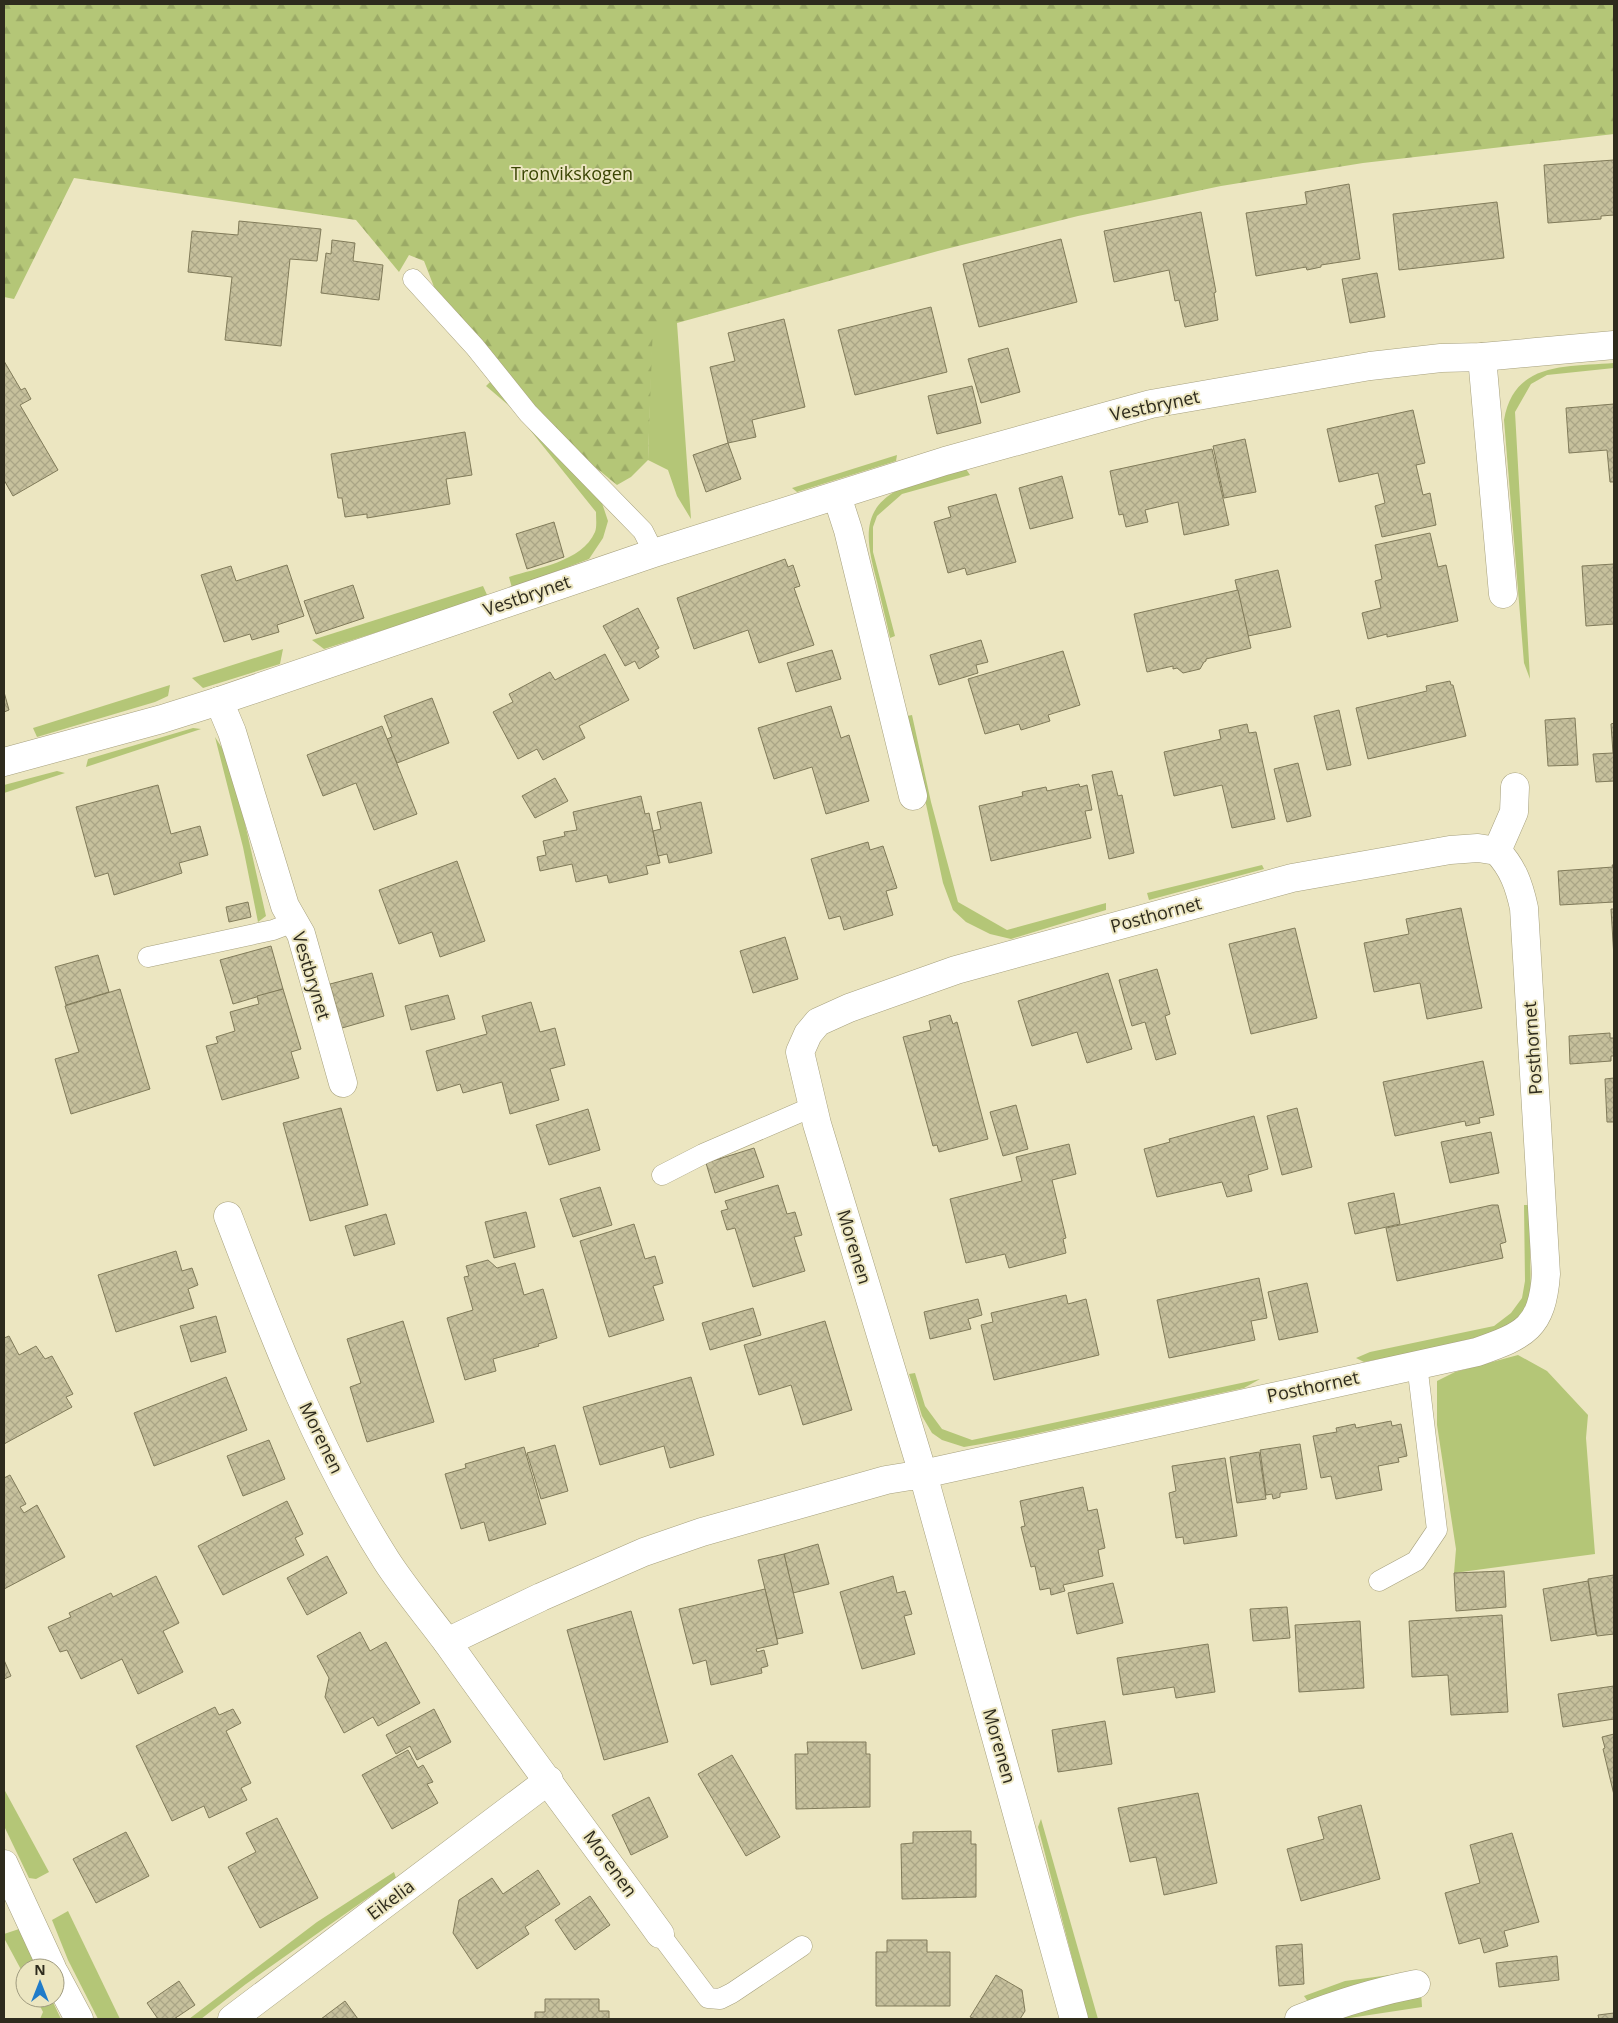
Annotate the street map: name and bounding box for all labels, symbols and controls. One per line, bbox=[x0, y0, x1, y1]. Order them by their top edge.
park label: Tronvikskogen bbox=[511, 161, 633, 185]
street label: Vestbrynet bbox=[1108, 384, 1202, 426]
street label: Vestbrynet bbox=[480, 569, 574, 621]
street label: Posthornet bbox=[1108, 890, 1204, 938]
street label: Vestbrynet bbox=[287, 929, 337, 1023]
street label: Posthornet bbox=[1517, 1001, 1547, 1096]
street label: Morenen bbox=[832, 1207, 878, 1287]
street label: Posthornet bbox=[1265, 1365, 1361, 1407]
street label: Morenen bbox=[294, 1398, 349, 1477]
street label: Morenen bbox=[978, 1706, 1022, 1786]
street label: Morenen bbox=[579, 1825, 643, 1901]
street label: Eikelia bbox=[362, 1874, 419, 1925]
north arrow bbox=[15, 1958, 65, 2008]
text: N bbox=[34, 1960, 46, 1979]

